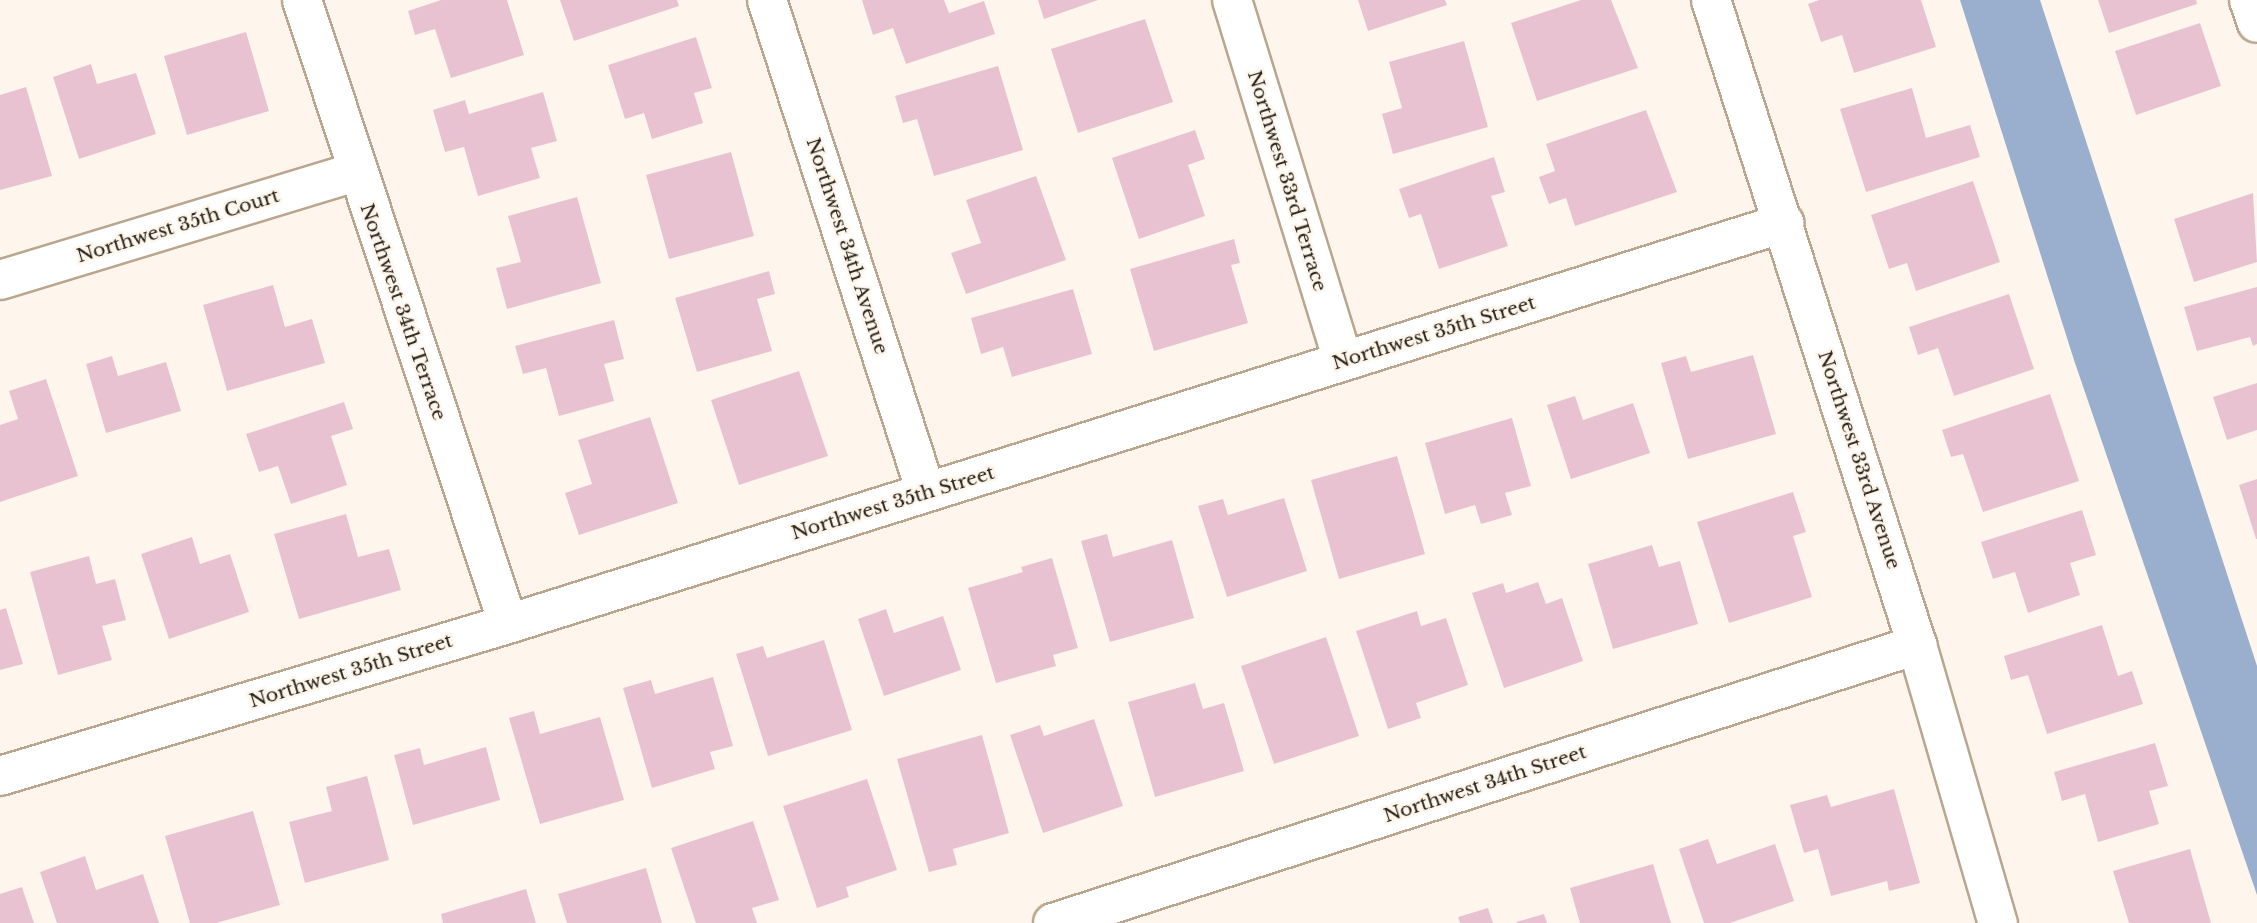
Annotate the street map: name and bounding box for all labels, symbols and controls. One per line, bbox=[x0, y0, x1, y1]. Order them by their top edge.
street label: Northwest 33rd Terrace bbox=[1242, 68, 1332, 294]
street label: Northwest 34th Avenue bbox=[801, 135, 893, 357]
street label: Northwest 35th Court bbox=[74, 184, 282, 268]
street label: Northwest 34th Terrace bbox=[355, 200, 451, 424]
street label: Northwest 35th Street bbox=[1330, 291, 1538, 375]
street label: Northwest 33rd Avenue bbox=[1813, 348, 1905, 572]
street label: Northwest 35th Street bbox=[789, 461, 997, 545]
street label: Northwest 35th Street bbox=[247, 629, 455, 713]
street label: Northwest 34th Street bbox=[1381, 740, 1589, 828]

